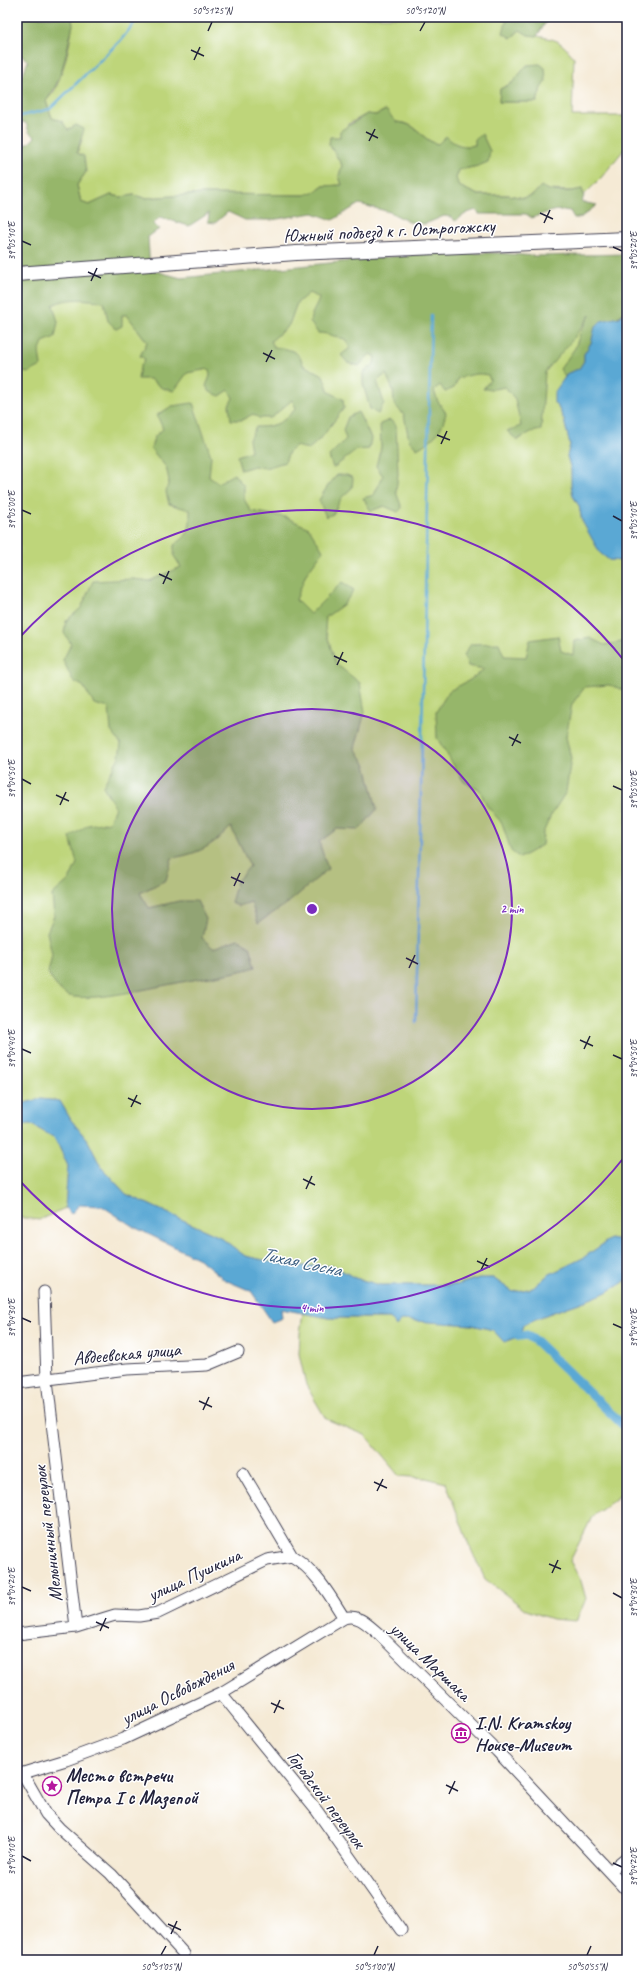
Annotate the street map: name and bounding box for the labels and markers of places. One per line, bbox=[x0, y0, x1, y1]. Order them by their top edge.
centre of rings bbox=[305, 902, 319, 916]
place label: I.N. Kramskoy House-Museum bbox=[475, 1711, 573, 1757]
museum icon: I.N. Kramskoy House-Museum bbox=[450, 1722, 472, 1744]
place label: Место встречи Петра I с Мазепой bbox=[66, 1764, 200, 1810]
place icon: Место встречи Петра I с Мазепой bbox=[41, 1775, 63, 1797]

